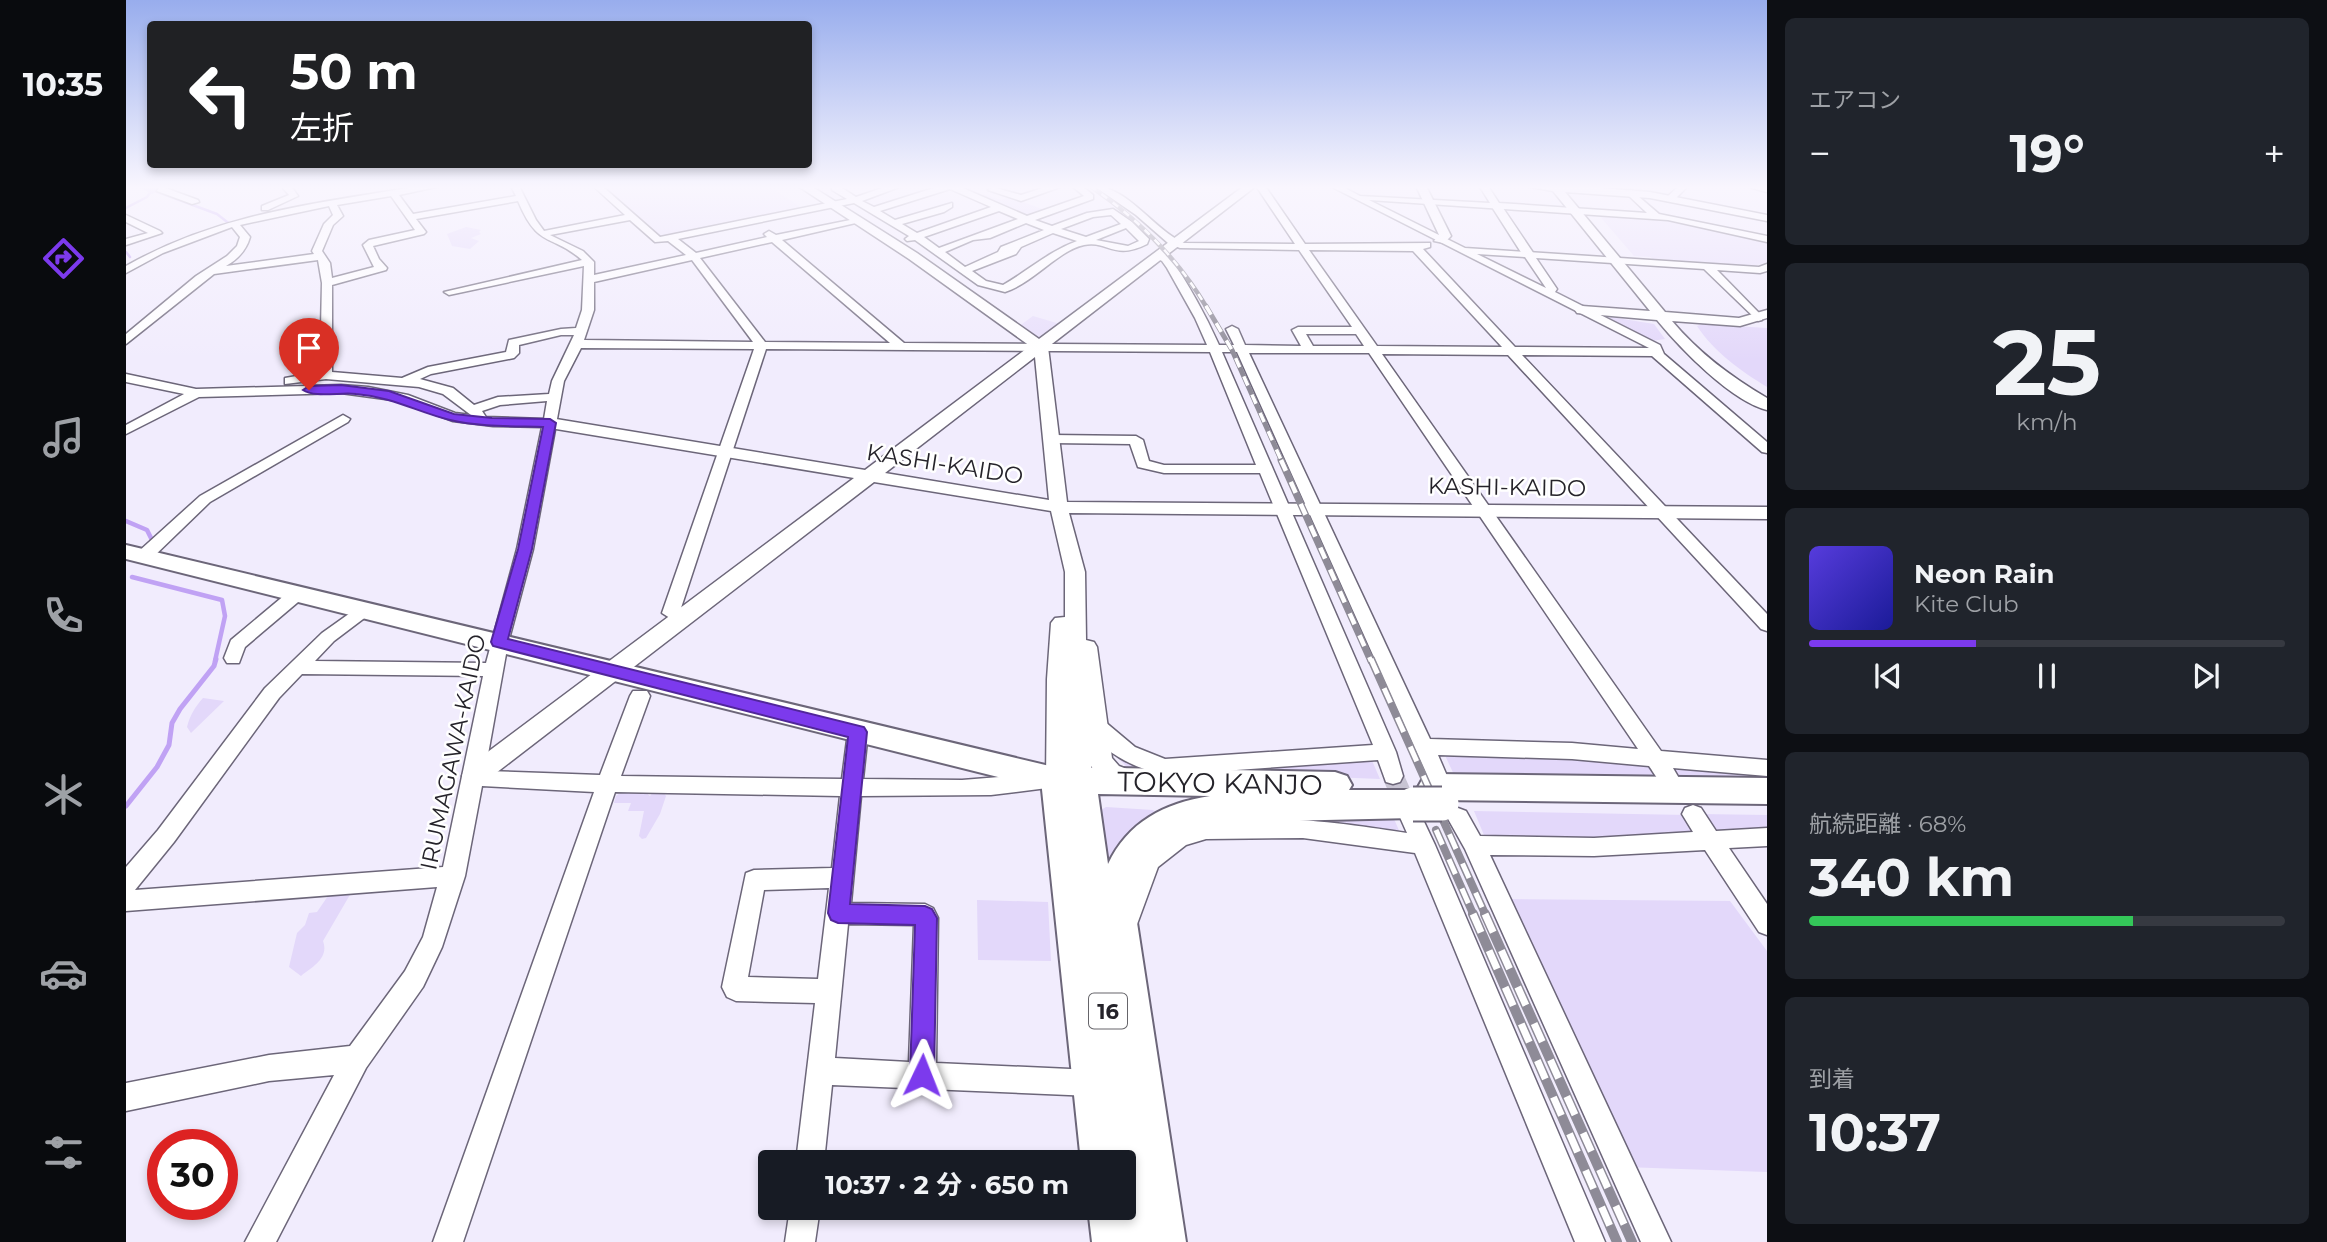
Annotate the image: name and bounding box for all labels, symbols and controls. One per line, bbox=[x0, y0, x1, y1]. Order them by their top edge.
text: 50 m bbox=[290, 42, 418, 101]
icon: left bbox=[175, 49, 266, 140]
text: 10:35 bbox=[23, 65, 103, 104]
text: エアコン bbox=[1809, 86, 1901, 114]
text: 左折 bbox=[290, 108, 354, 147]
text: 19° bbox=[2009, 122, 2085, 185]
text: − bbox=[1809, 130, 1831, 177]
text: + bbox=[2263, 130, 2285, 177]
icon: directions bbox=[39, 234, 88, 283]
text: 25 bbox=[1993, 307, 2101, 418]
pin bbox=[279, 318, 339, 390]
icon: arrive bbox=[290, 329, 328, 367]
text: km/h bbox=[2016, 408, 2078, 436]
icon: music bbox=[39, 413, 88, 462]
street label: KASHI-KAIDO bbox=[865, 438, 1025, 490]
street label: KASHI-KAIDO bbox=[1428, 472, 1586, 502]
text: Neon Rain bbox=[1914, 558, 2055, 590]
text: Kite Club bbox=[1914, 590, 2019, 618]
icon: phone bbox=[39, 591, 88, 640]
street label: IRUMAGAWA-KAIDO bbox=[414, 631, 492, 873]
icon: previous bbox=[1869, 657, 1907, 695]
icon: pause bbox=[2028, 657, 2066, 695]
icon: next bbox=[2187, 657, 2225, 695]
street label: TOKYO KANJO bbox=[1117, 764, 1323, 802]
icon: climate bbox=[39, 770, 88, 819]
text: 航続距離 · 68% bbox=[1809, 810, 1966, 838]
text: 340 km bbox=[1809, 846, 2014, 909]
icon: car bbox=[39, 949, 88, 998]
road number: 16 bbox=[1089, 993, 1127, 1028]
position arrow bbox=[885, 1038, 959, 1112]
text: 到着 bbox=[1809, 1065, 1855, 1093]
text: 10:37 bbox=[1809, 1101, 1941, 1164]
icon: filters bbox=[39, 1128, 88, 1177]
speed limit sign: 30 bbox=[147, 1129, 238, 1220]
text: 10:37 · 2 分 · 650 m bbox=[825, 1169, 1069, 1201]

